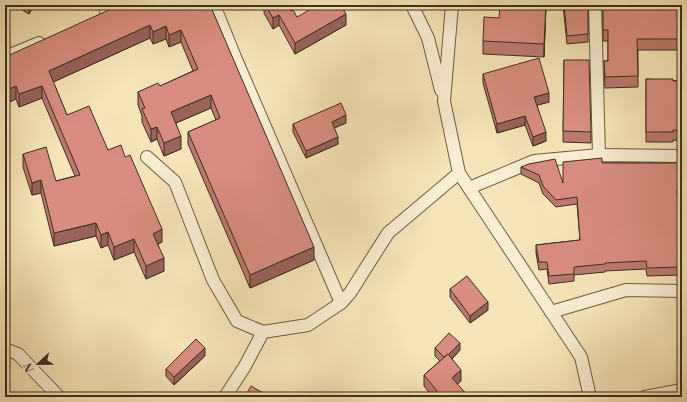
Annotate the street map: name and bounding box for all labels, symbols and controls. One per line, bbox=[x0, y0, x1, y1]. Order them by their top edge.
north arrow bbox=[18, 344, 58, 384]
text: N bbox=[21, 360, 38, 374]

